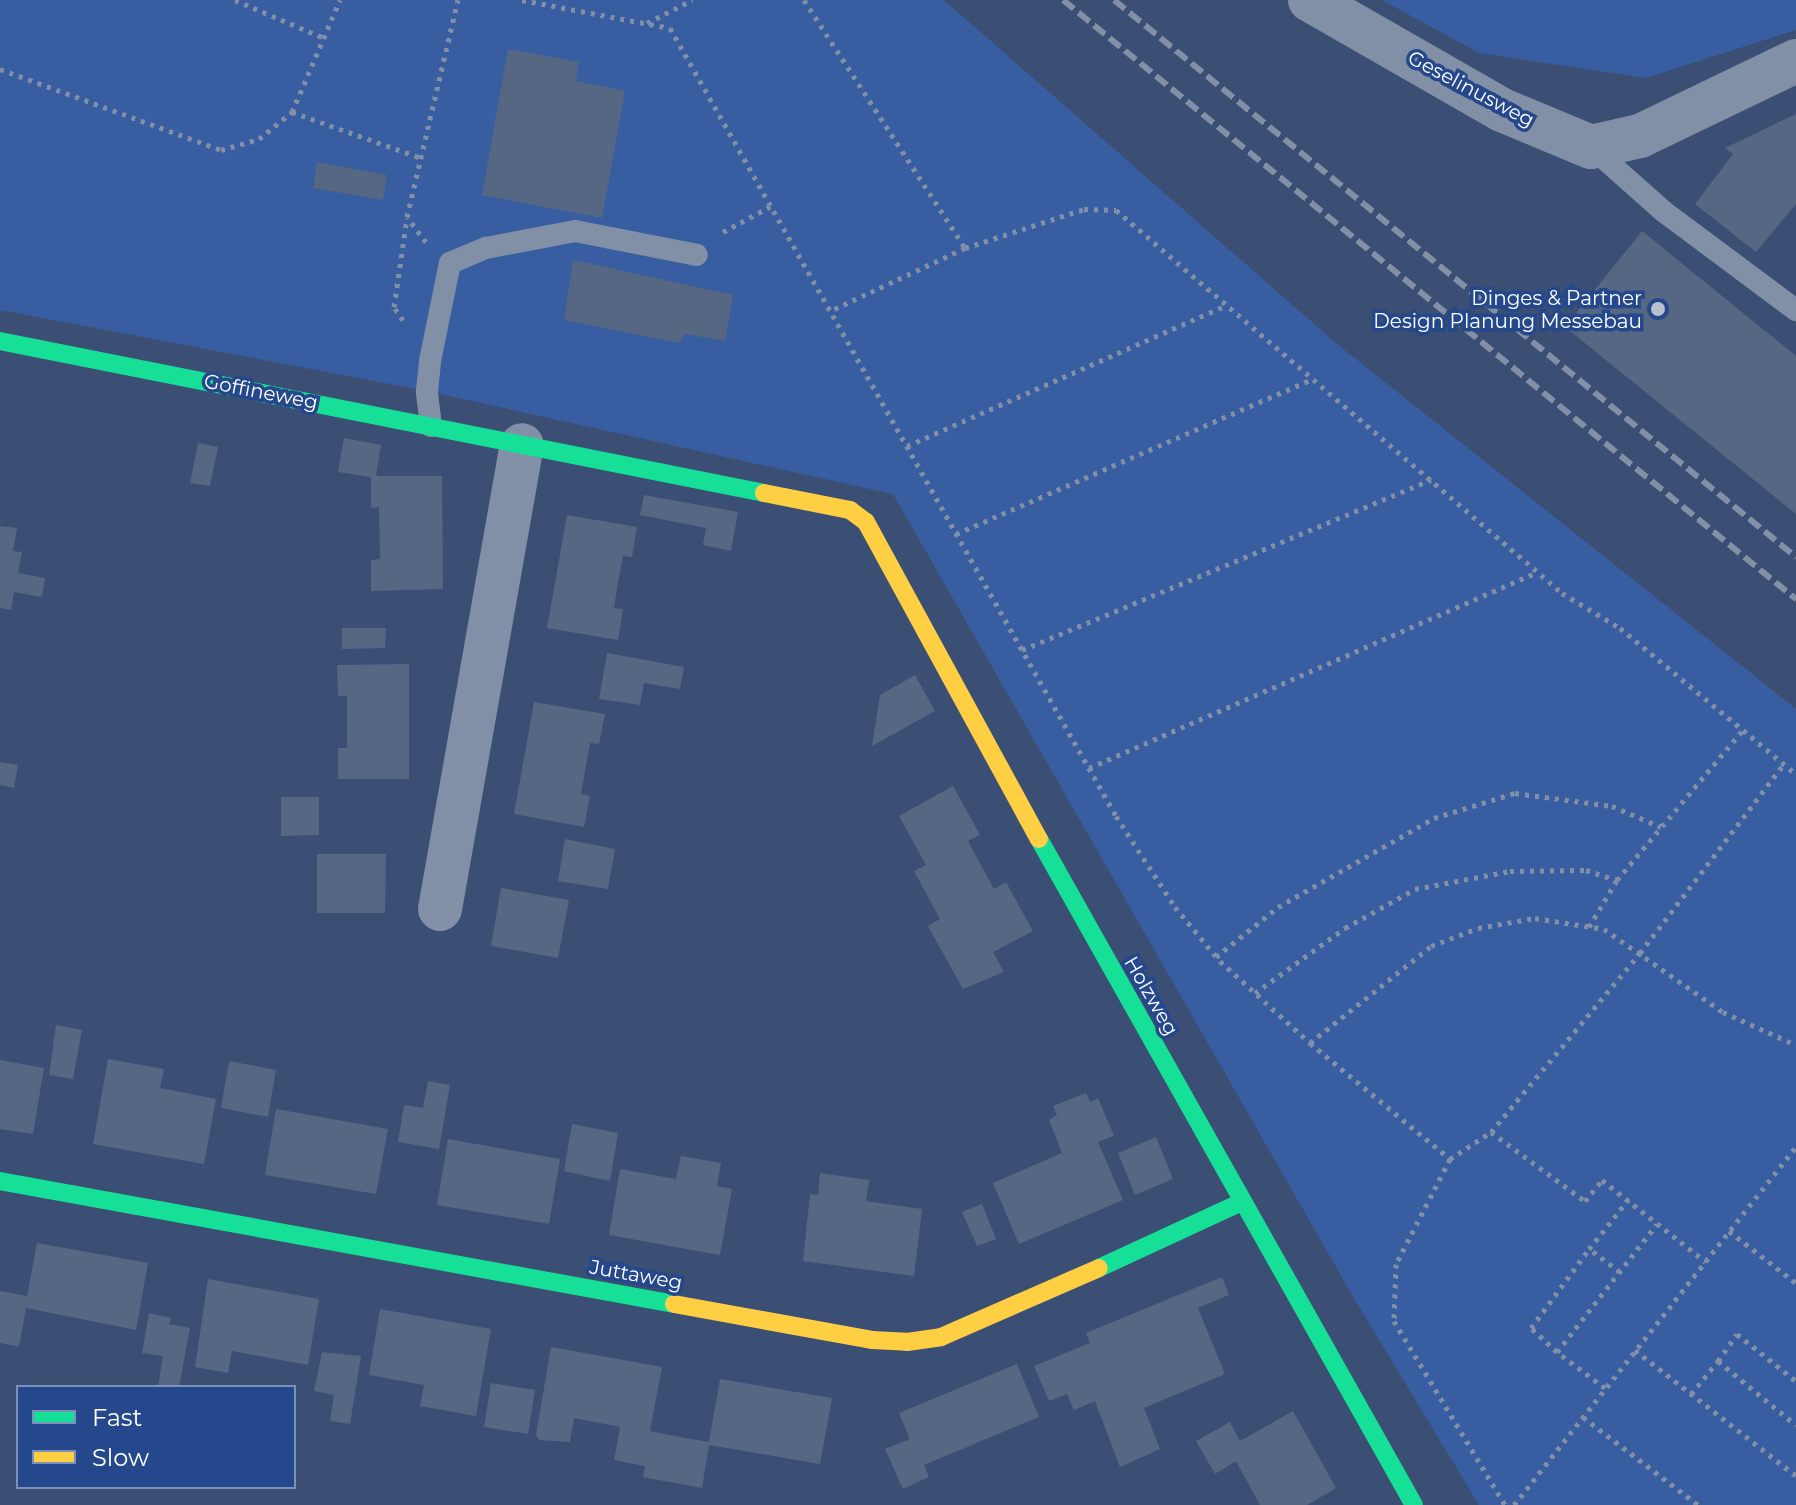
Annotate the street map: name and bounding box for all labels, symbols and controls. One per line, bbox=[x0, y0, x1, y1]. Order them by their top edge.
street label: Geselinusweg bbox=[1404, 46, 1538, 132]
place label: Dinges & Partner Design Planung Messebau bbox=[1373, 286, 1642, 333]
marker: Dinges & Partner Design Planung Messebau bbox=[1649, 300, 1667, 318]
street label: Goffineweg bbox=[202, 369, 320, 415]
street label: Holzweg bbox=[1119, 952, 1183, 1040]
street label: Juttaweg bbox=[588, 1255, 684, 1295]
legend bbox=[16, 1385, 296, 1489]
text: Fast bbox=[92, 1403, 142, 1432]
text: Slow bbox=[92, 1443, 149, 1472]

